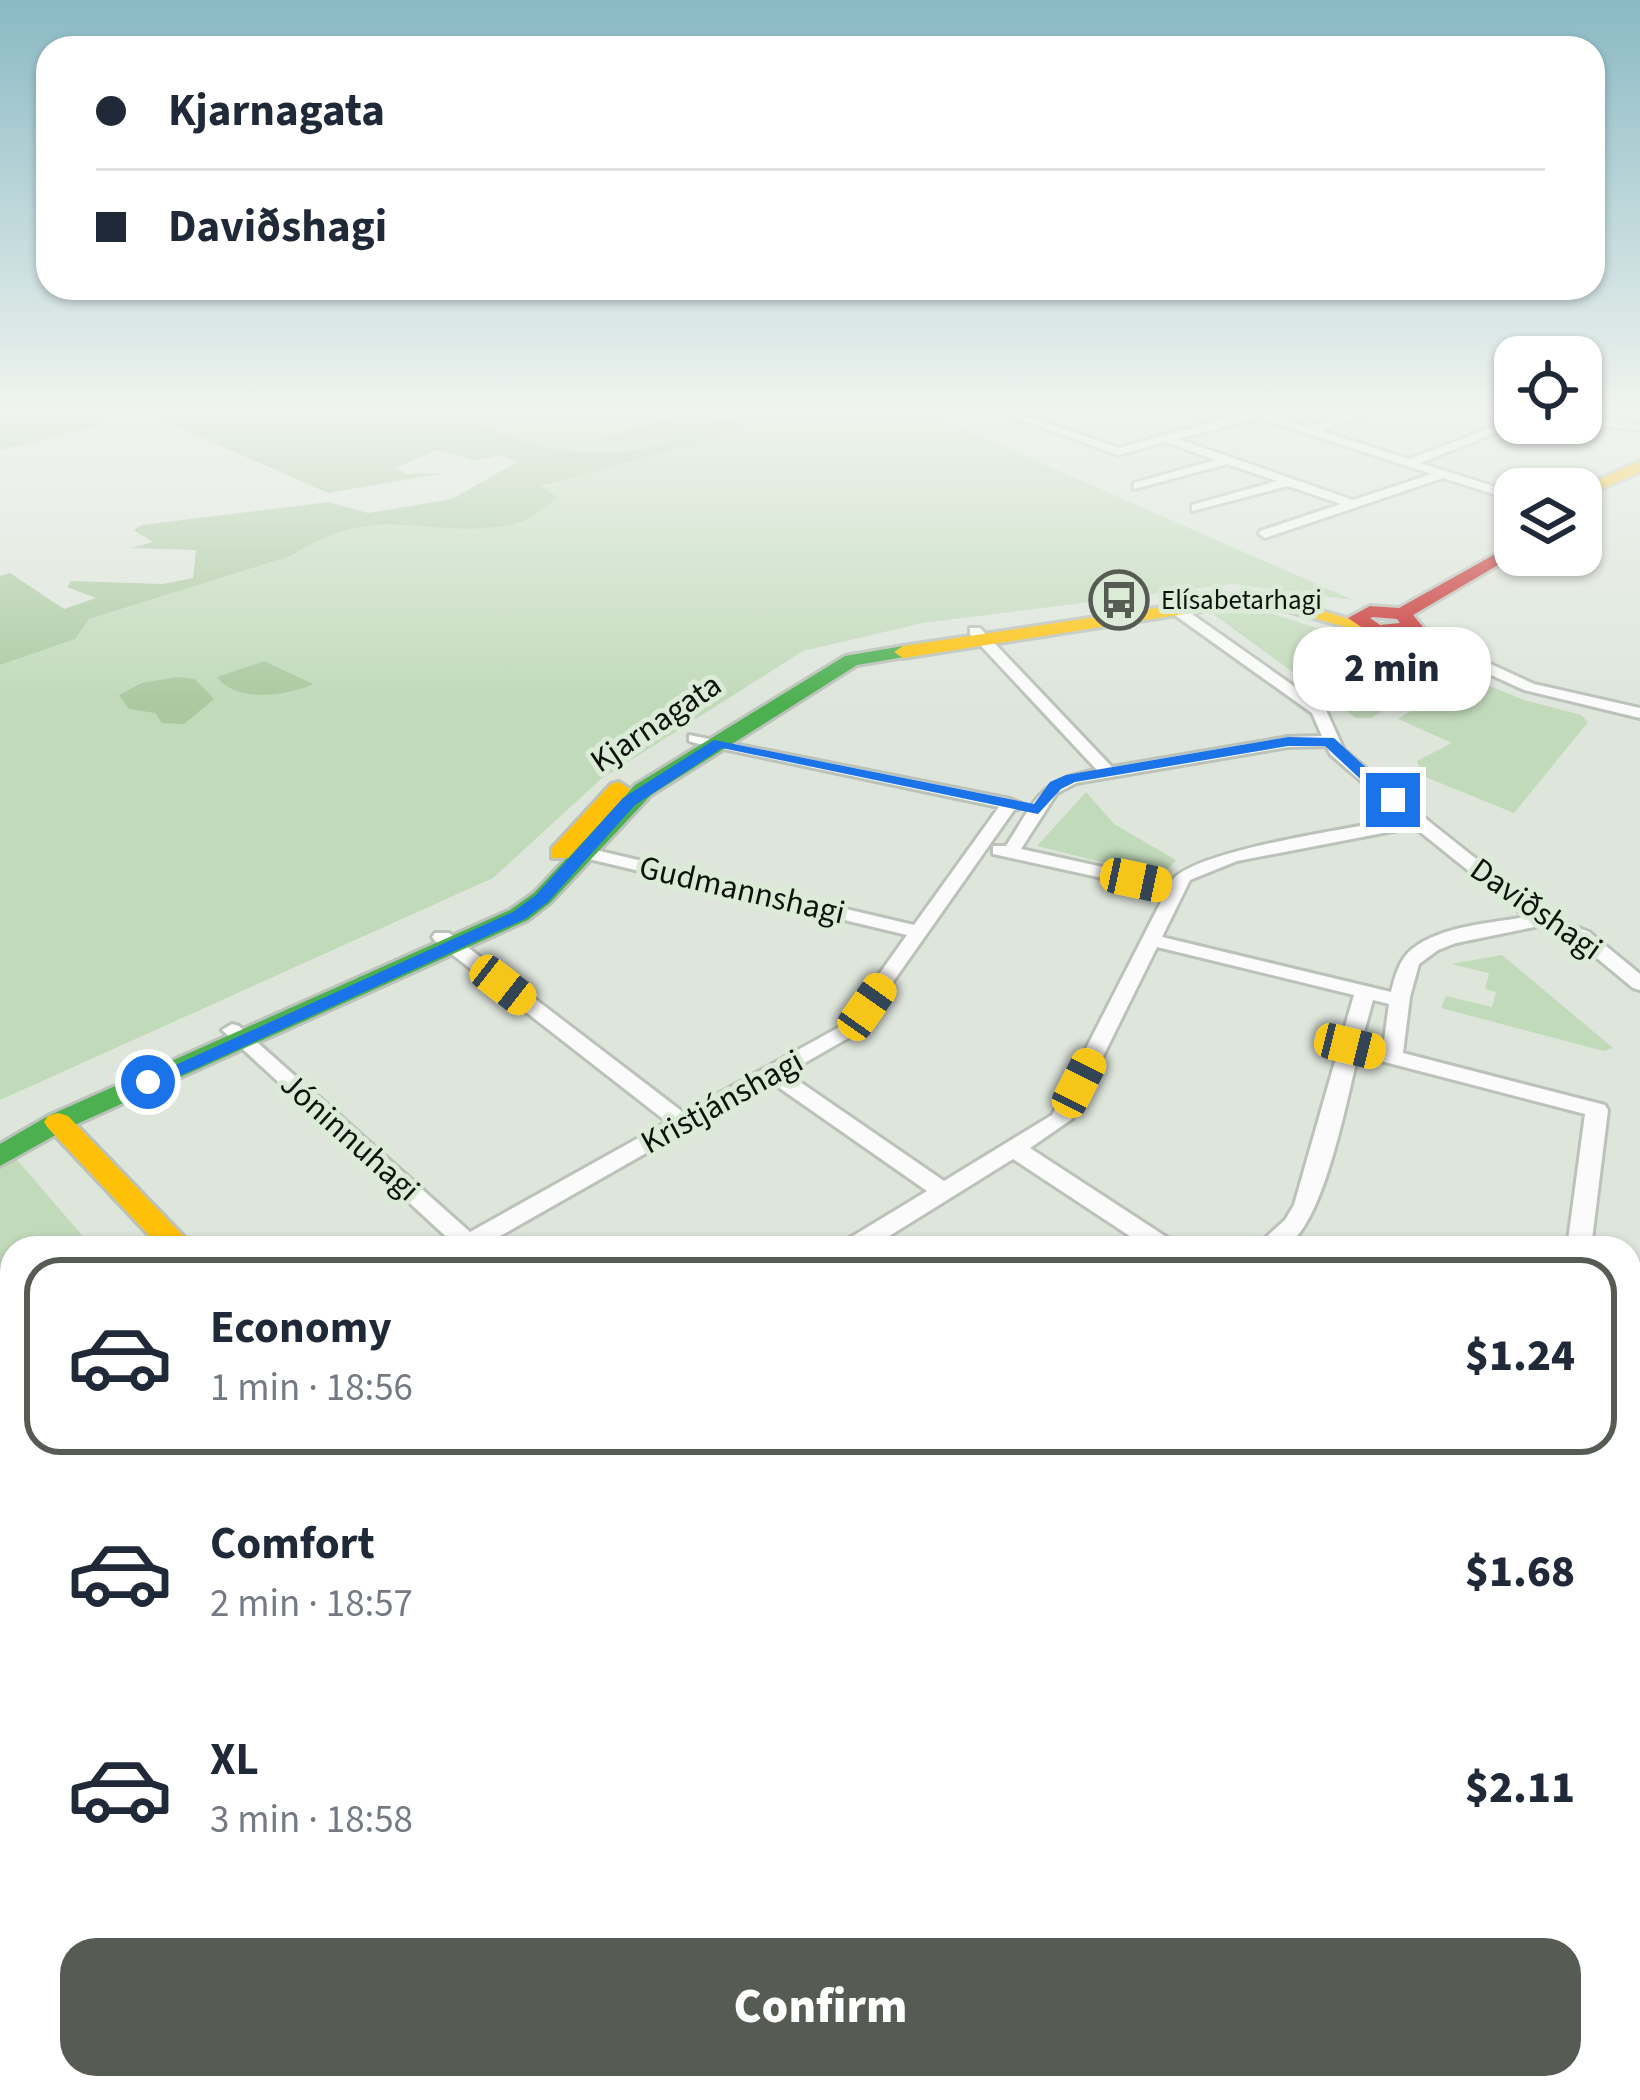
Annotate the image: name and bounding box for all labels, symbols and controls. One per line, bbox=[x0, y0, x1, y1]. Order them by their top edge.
text: Kjarnagata bbox=[168, 79, 385, 143]
text: Daviðshagi bbox=[168, 195, 387, 259]
map controls bbox=[1494, 336, 1602, 576]
button: locate bbox=[1494, 336, 1602, 444]
button: layers bbox=[1494, 468, 1602, 576]
bus stop icon: Elísabetarhagi bbox=[1088, 569, 1150, 631]
place label: Elísabetarhagi bbox=[1161, 581, 1322, 620]
callout: 2 min bbox=[1294, 626, 1492, 710]
text: 2 min bbox=[1344, 641, 1440, 697]
street label: Kjarnagata bbox=[581, 662, 731, 784]
route end bbox=[1366, 773, 1420, 827]
street label: Gudmannshagi bbox=[634, 843, 850, 937]
street label: Daviðshagi bbox=[1460, 846, 1612, 972]
car bbox=[1097, 855, 1175, 905]
car bbox=[464, 949, 542, 1021]
car bbox=[832, 967, 902, 1047]
car bbox=[1311, 1020, 1389, 1072]
street label: Kristjánshagi bbox=[632, 1038, 812, 1166]
car bbox=[1047, 1043, 1111, 1123]
route start bbox=[121, 1055, 175, 1109]
street label: Jóninnuhagi bbox=[270, 1062, 430, 1212]
text: Economy bbox=[210, 1296, 392, 1360]
icon: car bbox=[66, 1302, 174, 1410]
text: $1.24 bbox=[1465, 1324, 1575, 1388]
text: 1 min · 18:56 bbox=[210, 1360, 413, 1416]
text: Comfort bbox=[210, 1512, 375, 1576]
icon: car bbox=[66, 1518, 174, 1626]
text: $1.68 bbox=[1465, 1540, 1575, 1604]
text: 2 min · 18:57 bbox=[210, 1576, 413, 1632]
text: XL bbox=[210, 1728, 259, 1792]
icon: car bbox=[66, 1734, 174, 1842]
text: $2.11 bbox=[1465, 1756, 1575, 1820]
text: 3 min · 18:58 bbox=[210, 1792, 413, 1848]
button: Confirm bbox=[60, 1938, 1581, 2076]

